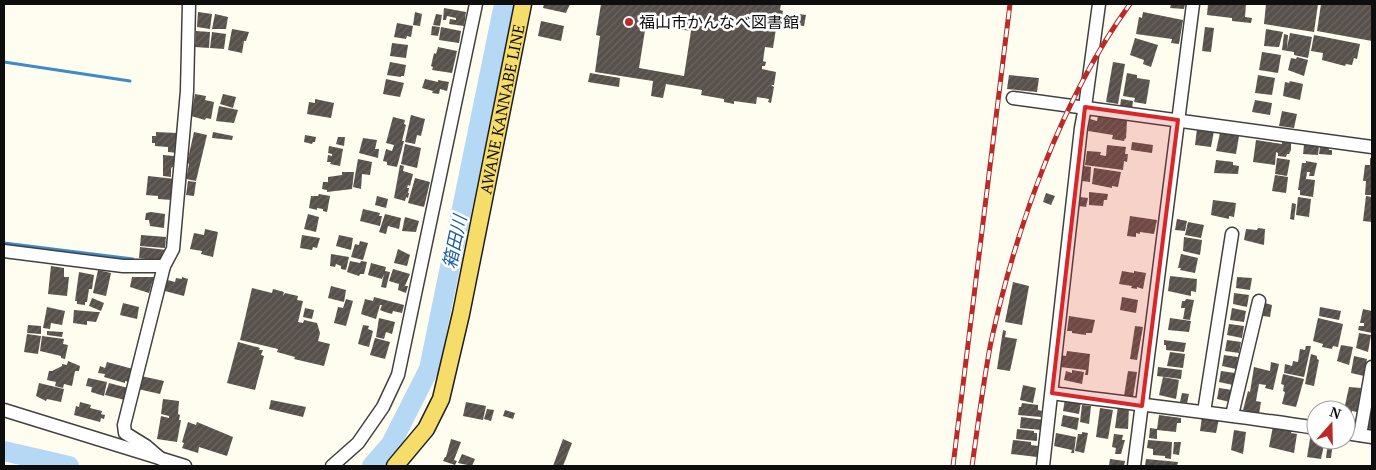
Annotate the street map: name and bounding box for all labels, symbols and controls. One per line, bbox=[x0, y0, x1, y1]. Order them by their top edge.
place label: 福山市かんなべ図書館 bbox=[639, 11, 799, 33]
marker: 福山市かんなべ図書館 bbox=[623, 16, 635, 28]
street label: AWANE KANNABE LINE bbox=[474, 22, 530, 196]
water label: 箱田川 bbox=[437, 211, 472, 271]
north arrow bbox=[1306, 400, 1356, 450]
text: N bbox=[1327, 402, 1344, 423]

